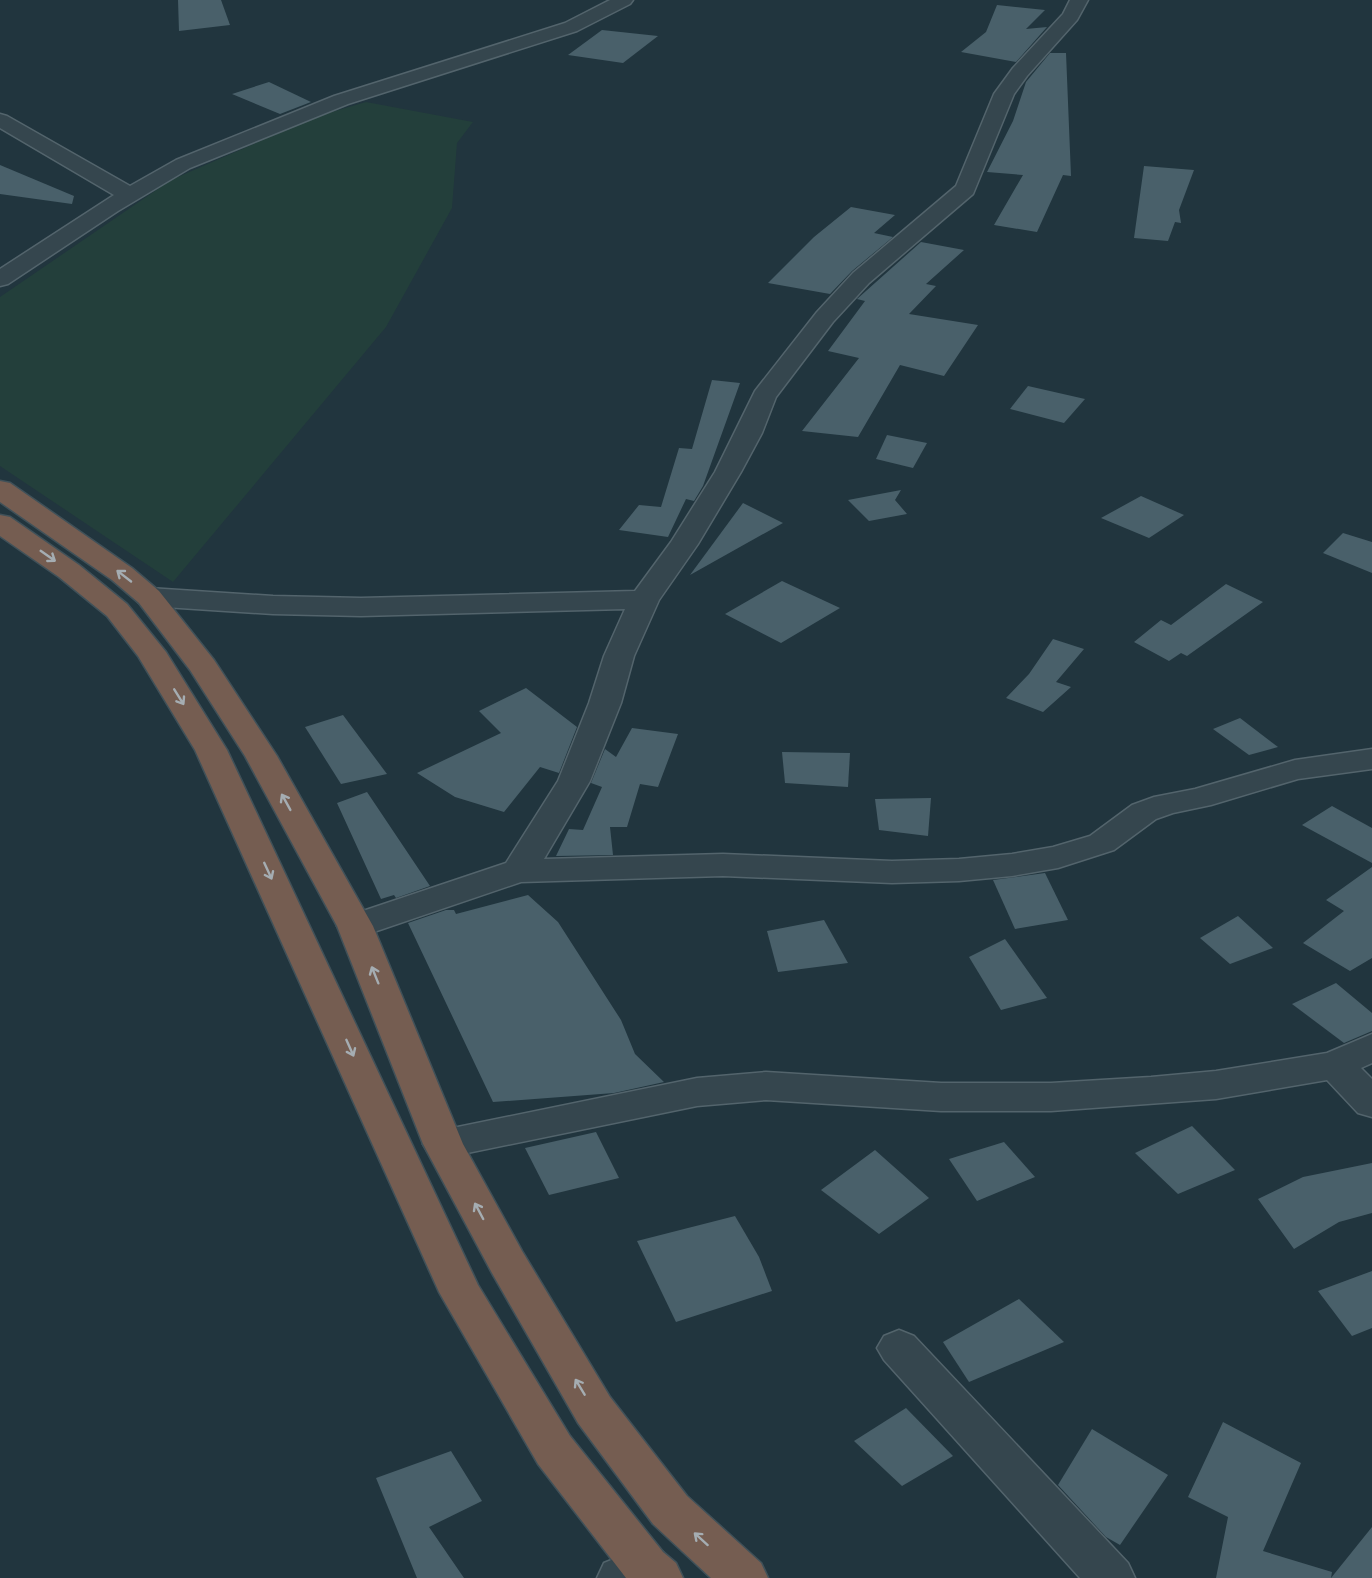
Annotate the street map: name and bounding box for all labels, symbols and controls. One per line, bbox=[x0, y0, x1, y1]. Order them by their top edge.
one-way arrow bbox=[39, 550, 56, 562]
one-way arrow bbox=[116, 570, 132, 583]
one-way arrow bbox=[172, 689, 185, 706]
one-way arrow bbox=[280, 793, 291, 811]
one-way arrow bbox=[263, 861, 274, 879]
one-way arrow bbox=[369, 966, 380, 985]
one-way arrow bbox=[344, 1038, 356, 1056]
one-way arrow bbox=[473, 1202, 484, 1220]
one-way arrow bbox=[574, 1379, 586, 1396]
one-way arrow bbox=[694, 1532, 709, 1546]

